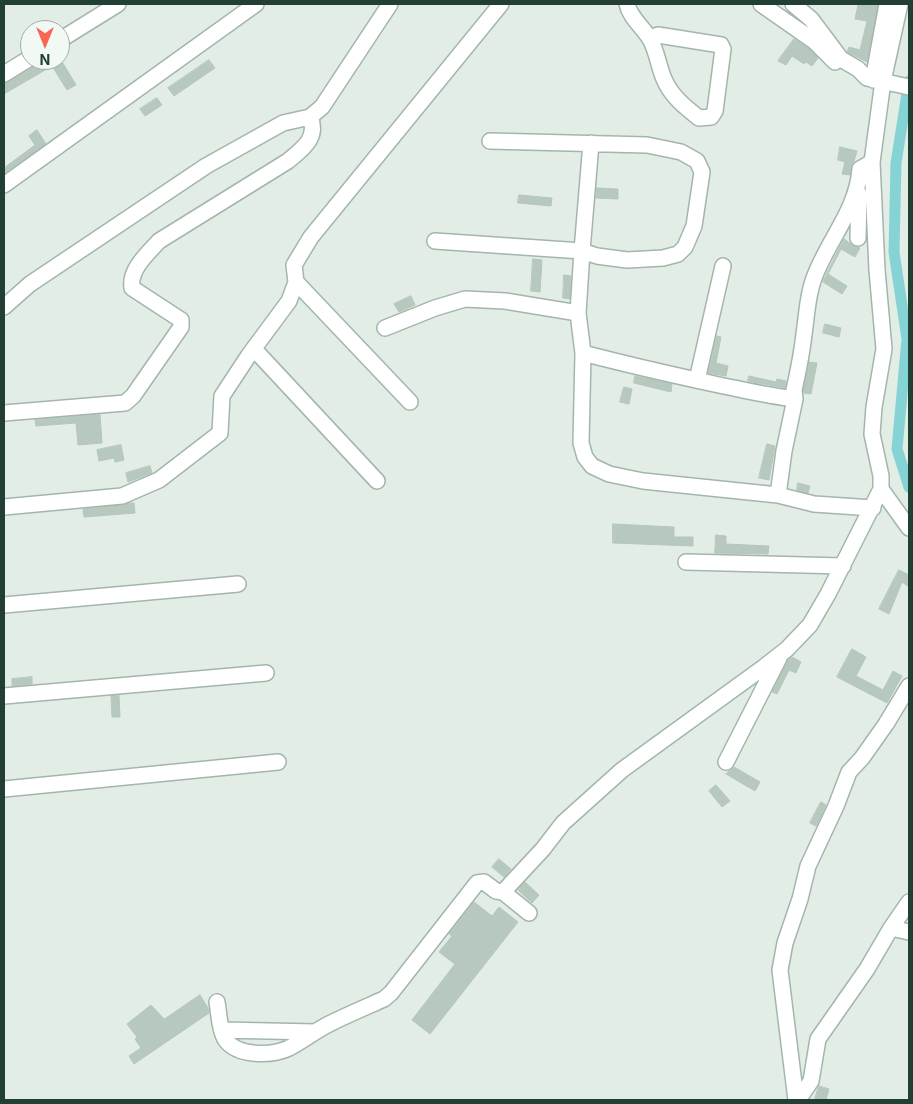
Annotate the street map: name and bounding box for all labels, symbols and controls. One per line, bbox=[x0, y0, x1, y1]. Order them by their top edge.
north arrow bbox=[20, 20, 70, 70]
text: N bbox=[40, 51, 50, 68]

